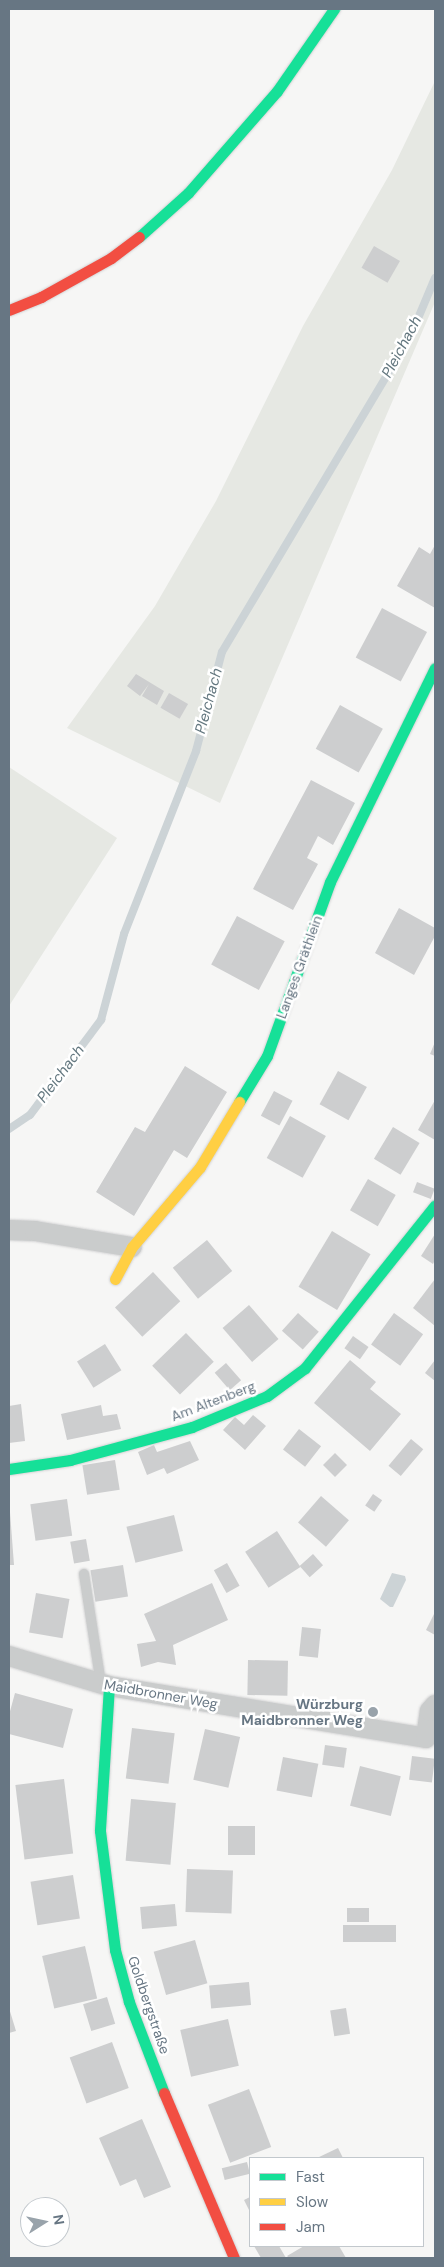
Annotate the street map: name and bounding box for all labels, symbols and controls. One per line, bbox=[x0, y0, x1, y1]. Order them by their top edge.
water label: Pleichach bbox=[378, 313, 426, 381]
water label: Pleichach bbox=[192, 666, 226, 736]
street label: Langes Gräthlein bbox=[273, 913, 325, 1021]
water label: Pleichach bbox=[34, 1042, 88, 1106]
street label: Am Altenberg bbox=[169, 1377, 257, 1425]
street label: Maidbronner Weg bbox=[103, 1676, 219, 1712]
place label: Würzburg Maidbronner Weg bbox=[241, 1696, 363, 1728]
marker: Würzburg Maidbronner Weg bbox=[367, 1706, 379, 1718]
street label: Goldbergstraße bbox=[124, 1954, 174, 2056]
legend bbox=[249, 2157, 424, 2247]
text: Fast bbox=[296, 2167, 325, 2187]
text: Slow bbox=[296, 2192, 328, 2212]
north arrow bbox=[20, 2197, 70, 2247]
text: N bbox=[49, 2213, 69, 2226]
text: Jam bbox=[296, 2217, 325, 2237]

